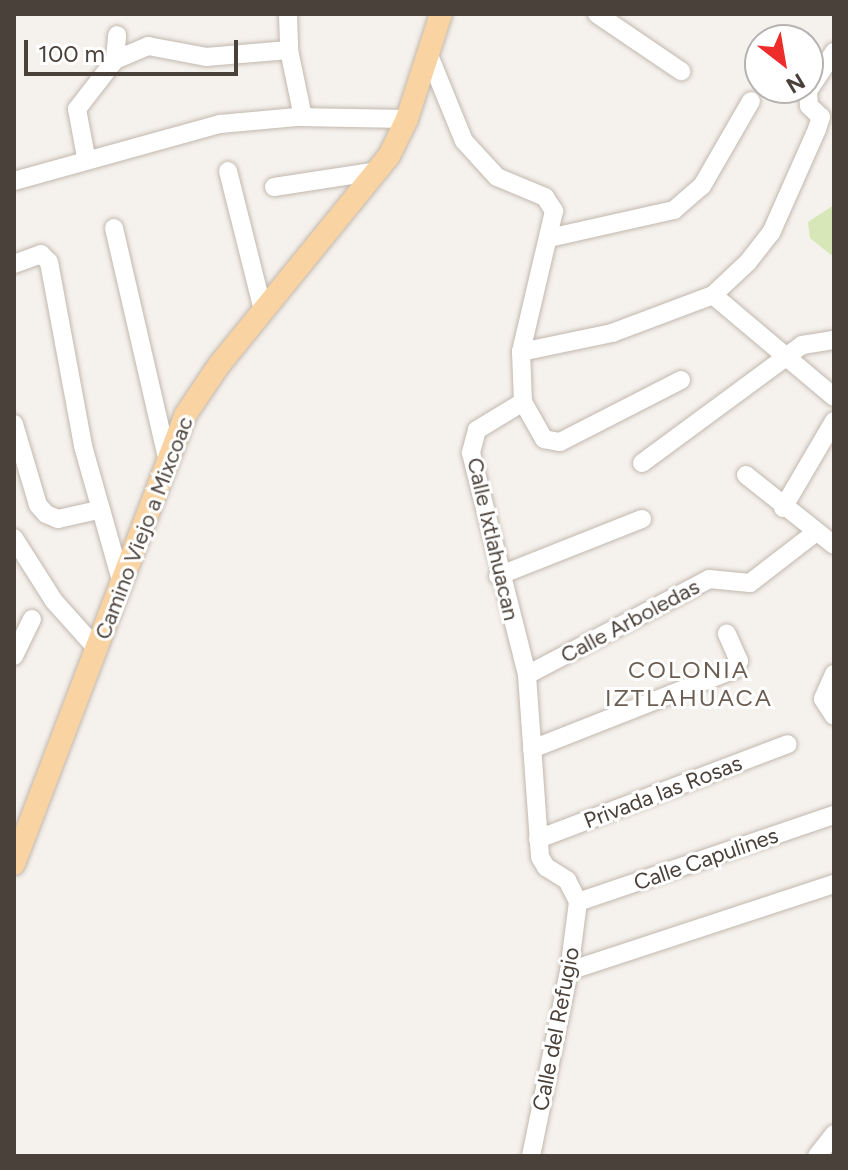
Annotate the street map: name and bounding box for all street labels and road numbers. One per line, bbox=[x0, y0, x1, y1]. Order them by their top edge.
street label: Camino Viejo a Mixcoac bbox=[89, 413, 199, 643]
street label: Calle Ixtlahuacan bbox=[461, 455, 525, 623]
street label: Calle Arboledas bbox=[556, 573, 704, 669]
street label: Privada las Rosas bbox=[580, 750, 746, 834]
street label: Calle Capulines bbox=[630, 822, 782, 896]
street label: Calle del Refugio bbox=[527, 945, 585, 1113]

